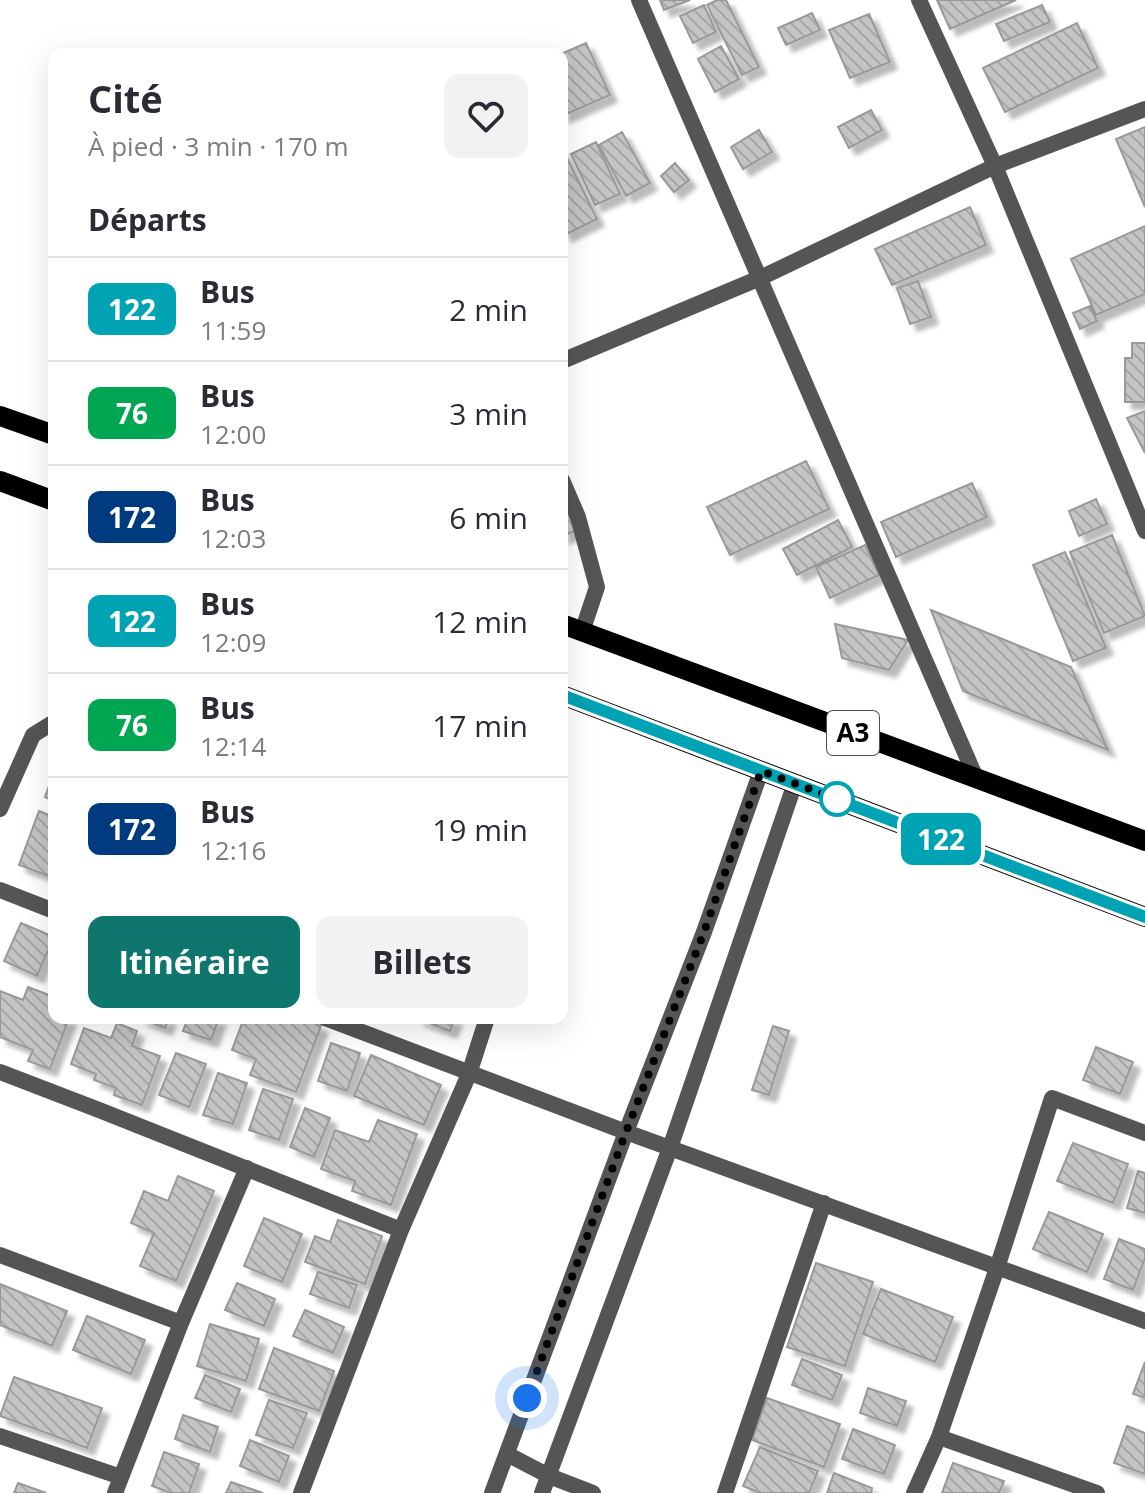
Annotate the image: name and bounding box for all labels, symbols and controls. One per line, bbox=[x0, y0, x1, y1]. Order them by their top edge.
text: Cité bbox=[88, 72, 163, 124]
button: heart bbox=[444, 74, 528, 158]
text: À pied · 3 min · 170 m bbox=[88, 128, 348, 164]
text: Départs bbox=[88, 199, 207, 240]
text: Bus bbox=[200, 271, 255, 312]
text: 2 min bbox=[449, 289, 528, 330]
text: 122 bbox=[108, 290, 156, 328]
text: 11:59 bbox=[200, 312, 266, 348]
text: Bus bbox=[200, 375, 255, 416]
text: 3 min bbox=[449, 393, 528, 434]
text: 76 bbox=[116, 394, 148, 432]
text: 12:00 bbox=[200, 416, 266, 452]
text: Bus bbox=[200, 479, 255, 520]
text: 6 min bbox=[449, 497, 528, 538]
text: 172 bbox=[108, 498, 156, 536]
text: 12:03 bbox=[200, 520, 266, 556]
text: Bus bbox=[200, 583, 255, 624]
text: 12 min bbox=[432, 601, 528, 642]
text: 122 bbox=[108, 602, 156, 640]
text: 12:09 bbox=[200, 624, 266, 660]
text: Bus bbox=[200, 687, 255, 728]
text: 17 min bbox=[432, 705, 528, 746]
text: 76 bbox=[116, 706, 148, 744]
road number: A3 bbox=[827, 711, 879, 755]
text: 12:14 bbox=[200, 728, 266, 764]
unlabelled marker bbox=[820, 782, 854, 816]
text: Bus bbox=[200, 791, 255, 832]
text: 19 min bbox=[432, 809, 528, 850]
text: 172 bbox=[108, 810, 156, 848]
line badge: 122 bbox=[895, 813, 987, 865]
text: 122 bbox=[917, 820, 965, 858]
text: 12:16 bbox=[200, 832, 266, 868]
button: Itinéraire bbox=[88, 916, 300, 1008]
button: Billets bbox=[316, 916, 528, 1008]
your location bbox=[507, 1378, 547, 1418]

